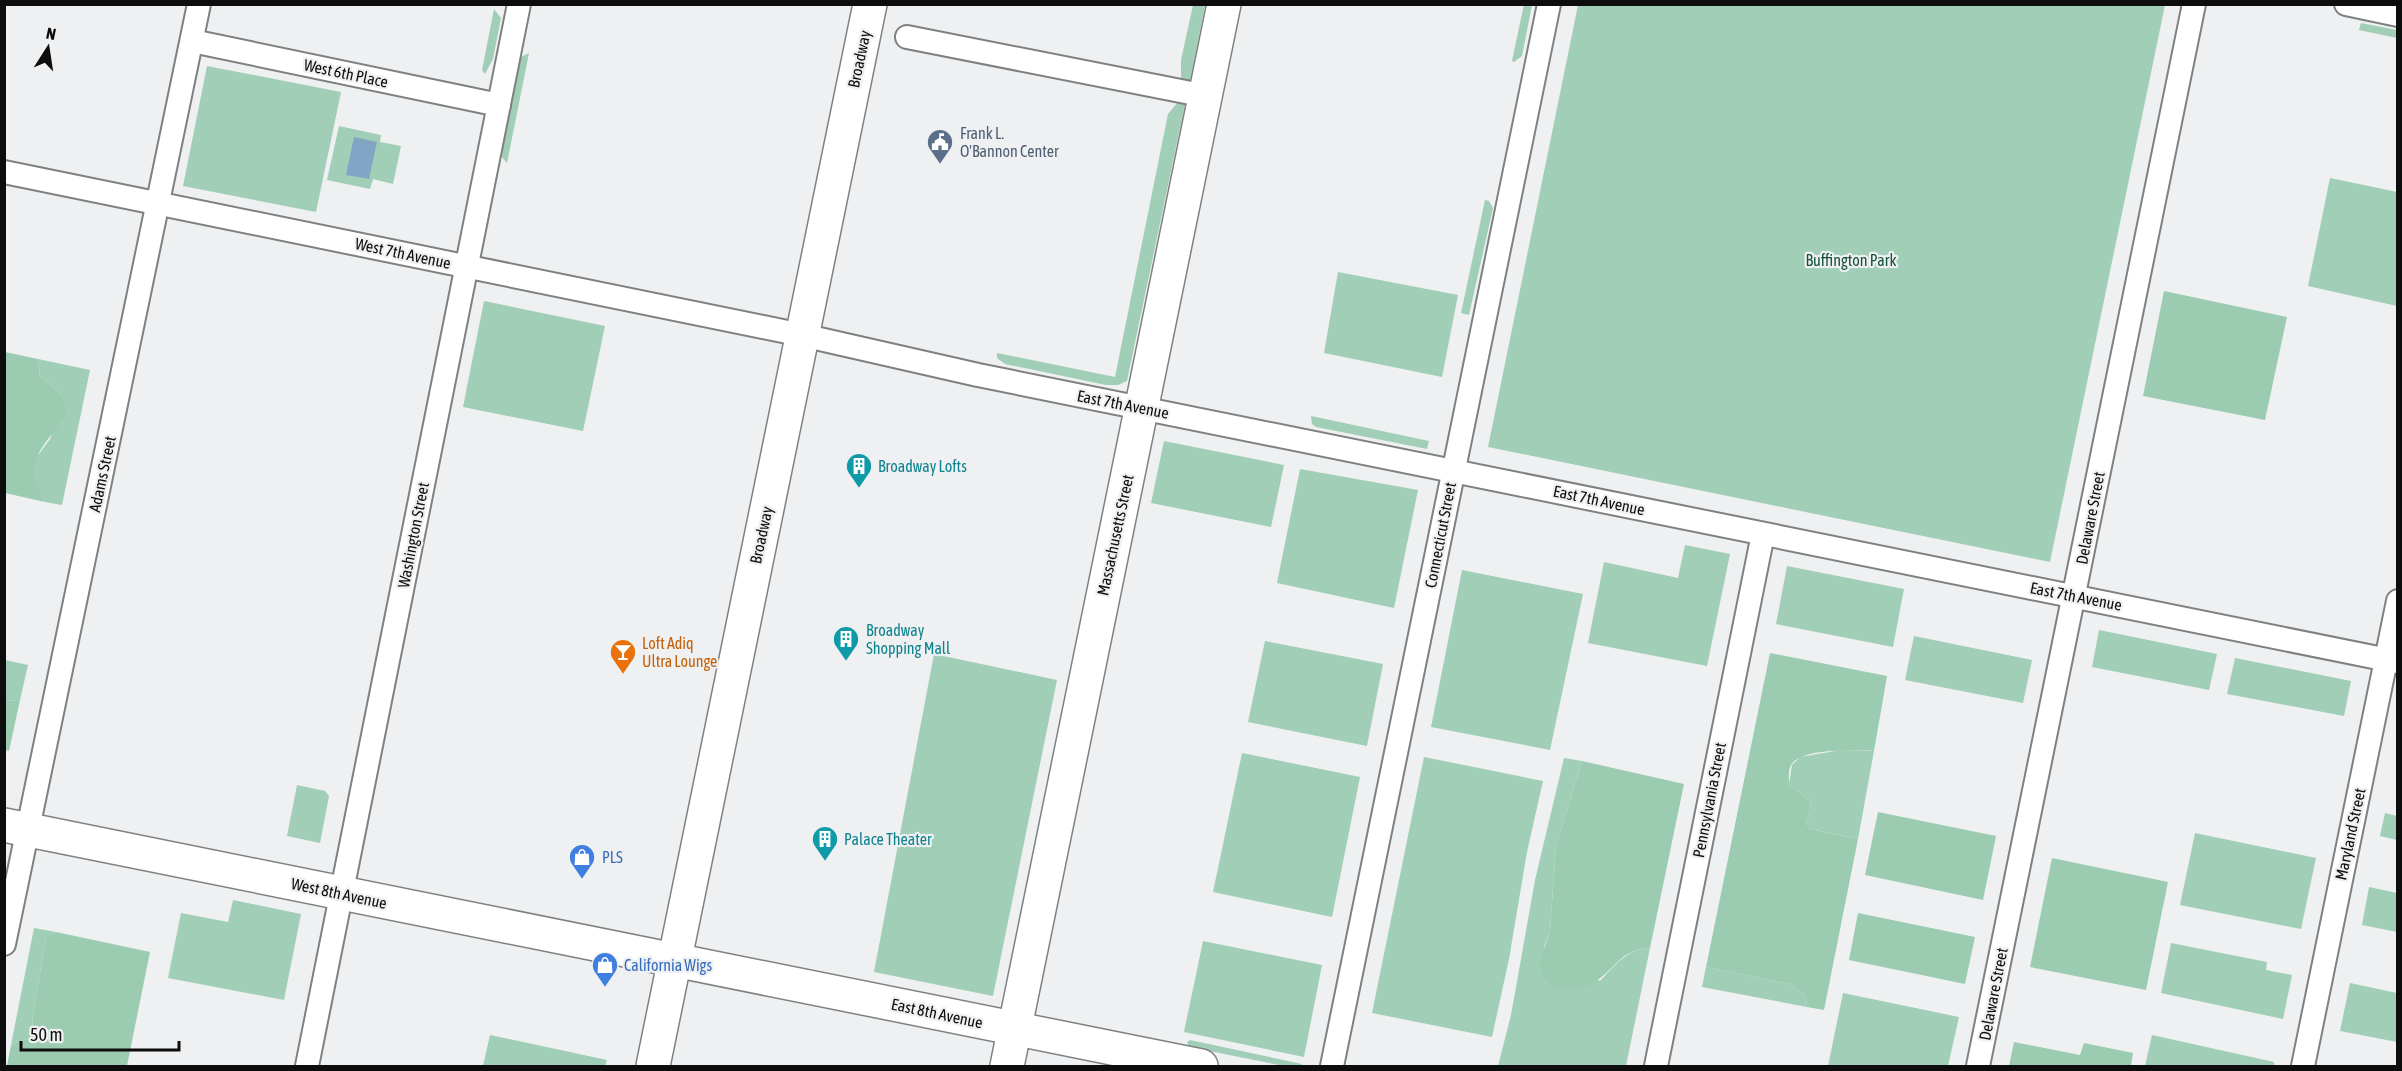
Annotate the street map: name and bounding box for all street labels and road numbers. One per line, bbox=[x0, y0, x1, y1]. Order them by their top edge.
street label: Broadway bbox=[844, 28, 875, 90]
street label: West 6th Place bbox=[302, 55, 390, 91]
street label: West 7th Avenue bbox=[354, 234, 452, 272]
street label: East 7th Avenue bbox=[1076, 386, 1170, 422]
street label: Adams Street bbox=[85, 434, 119, 514]
street label: Delaware Street bbox=[2072, 470, 2108, 566]
street label: Massachusetts Street bbox=[1093, 472, 1137, 597]
street label: Washington Street bbox=[394, 480, 433, 590]
street label: Connecticut Street bbox=[1421, 480, 1459, 589]
street label: East 7th Avenue bbox=[1552, 482, 1646, 518]
street label: Broadway bbox=[746, 504, 777, 566]
street label: East 7th Avenue bbox=[2029, 578, 2123, 614]
street label: Pennsylvania Street bbox=[1689, 741, 1730, 859]
street label: Maryland Street bbox=[2331, 786, 2370, 882]
street label: West 8th Avenue bbox=[290, 874, 388, 912]
street label: Delaware Street bbox=[1975, 946, 2011, 1042]
street label: East 8th Avenue bbox=[890, 995, 984, 1031]

